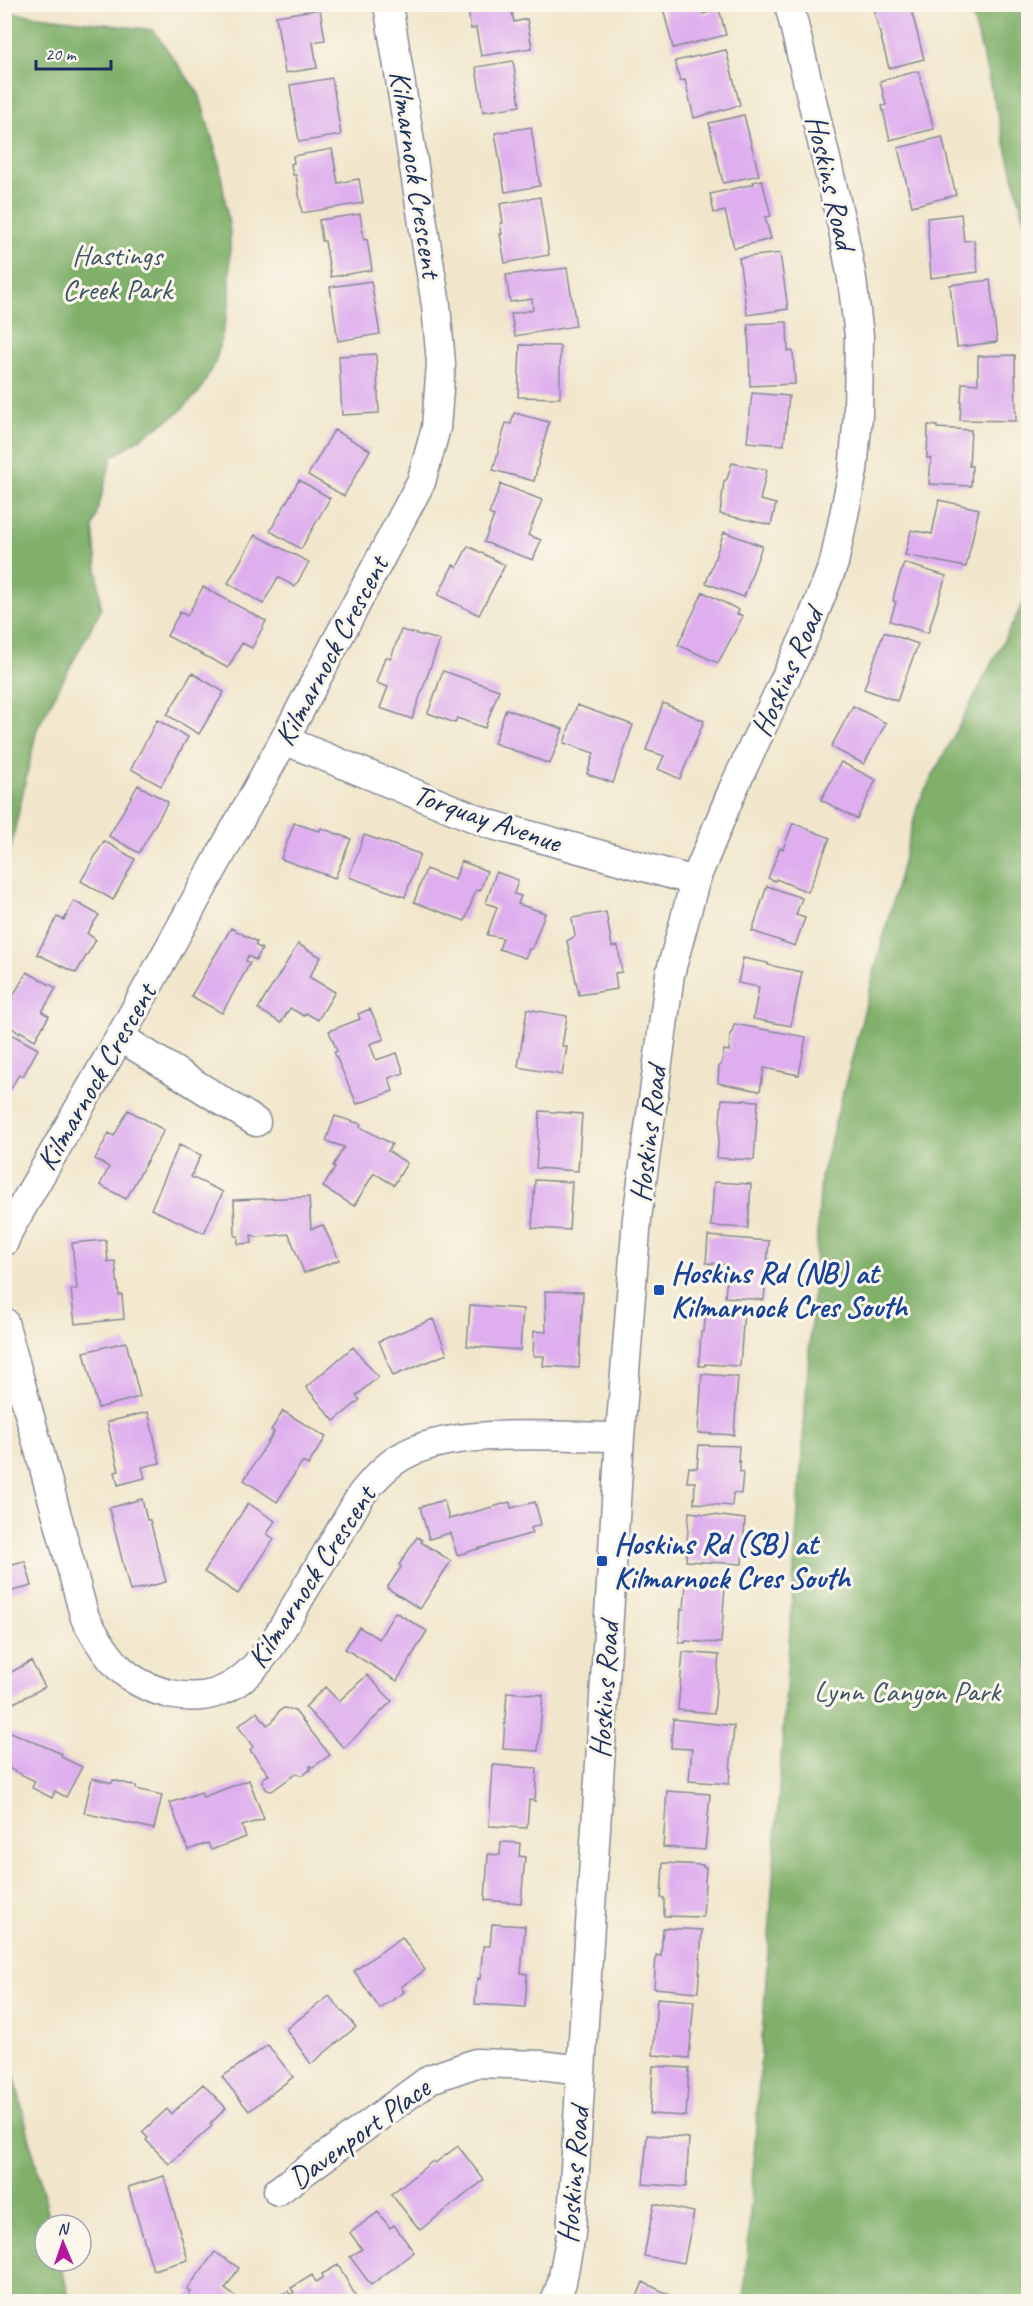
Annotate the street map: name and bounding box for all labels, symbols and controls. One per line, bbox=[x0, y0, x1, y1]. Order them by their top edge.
scale bar bbox=[36, 33, 111, 71]
text: 20 m bbox=[45, 43, 78, 65]
street label: Kilmarnock Crescent bbox=[381, 68, 452, 283]
street label: Hoskins Road bbox=[797, 111, 866, 257]
park label: Hastings Creek Park bbox=[62, 236, 174, 308]
street label: Kilmarnock Crescent bbox=[265, 547, 398, 752]
street label: Hoskins Road bbox=[742, 598, 834, 742]
street label: Torquay Avenue bbox=[408, 775, 568, 862]
street label: Kilmarnock Crescent bbox=[27, 974, 166, 1177]
street label: Hoskins Road bbox=[621, 1060, 676, 1204]
place label: Hoskins Rd (NB) at Kilmarnock Cres South bbox=[671, 1254, 909, 1326]
marker: Hoskins Rd (NB) at Kilmarnock Cres South bbox=[652, 1283, 666, 1297]
street label: Kilmarnock Crescent bbox=[238, 1476, 386, 1675]
place label: Hoskins Rd (SB) at Kilmarnock Cres South bbox=[614, 1525, 852, 1597]
marker: Hoskins Rd (SB) at Kilmarnock Cres South bbox=[595, 1554, 609, 1568]
street label: Hoskins Road bbox=[580, 1616, 628, 1759]
park label: Lynn Canyon Park bbox=[814, 1672, 1002, 1710]
street label: Davenport Place bbox=[281, 2068, 439, 2197]
street label: Hoskins Road bbox=[548, 2101, 598, 2245]
north arrow bbox=[33, 2213, 93, 2273]
text: N bbox=[57, 2219, 71, 2239]

